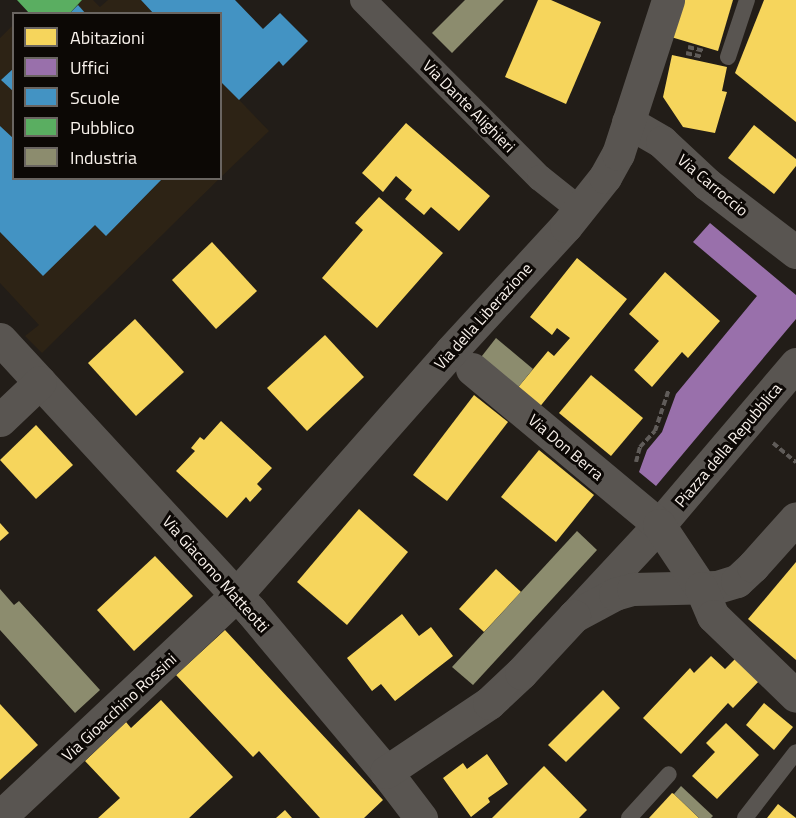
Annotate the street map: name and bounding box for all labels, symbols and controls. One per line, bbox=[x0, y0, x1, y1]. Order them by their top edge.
legend bbox=[12, 12, 222, 180]
text: Abitazioni bbox=[70, 24, 145, 51]
text: Uffici bbox=[70, 54, 109, 81]
street label: Via Dante Alighieri bbox=[419, 56, 519, 156]
text: Scuole bbox=[70, 84, 120, 111]
text: Pubblico bbox=[70, 114, 135, 141]
text: Industria bbox=[70, 144, 137, 171]
street label: Via Carroccio bbox=[674, 150, 752, 220]
street label: Via della Liberazione bbox=[430, 259, 536, 373]
street label: Piazza della Repubblica bbox=[670, 379, 786, 511]
street label: Via Don Berra bbox=[524, 410, 608, 484]
street label: Via Giacomo Matteotti bbox=[159, 512, 273, 636]
street label: Via Gioacchino Rossini bbox=[58, 649, 180, 765]

